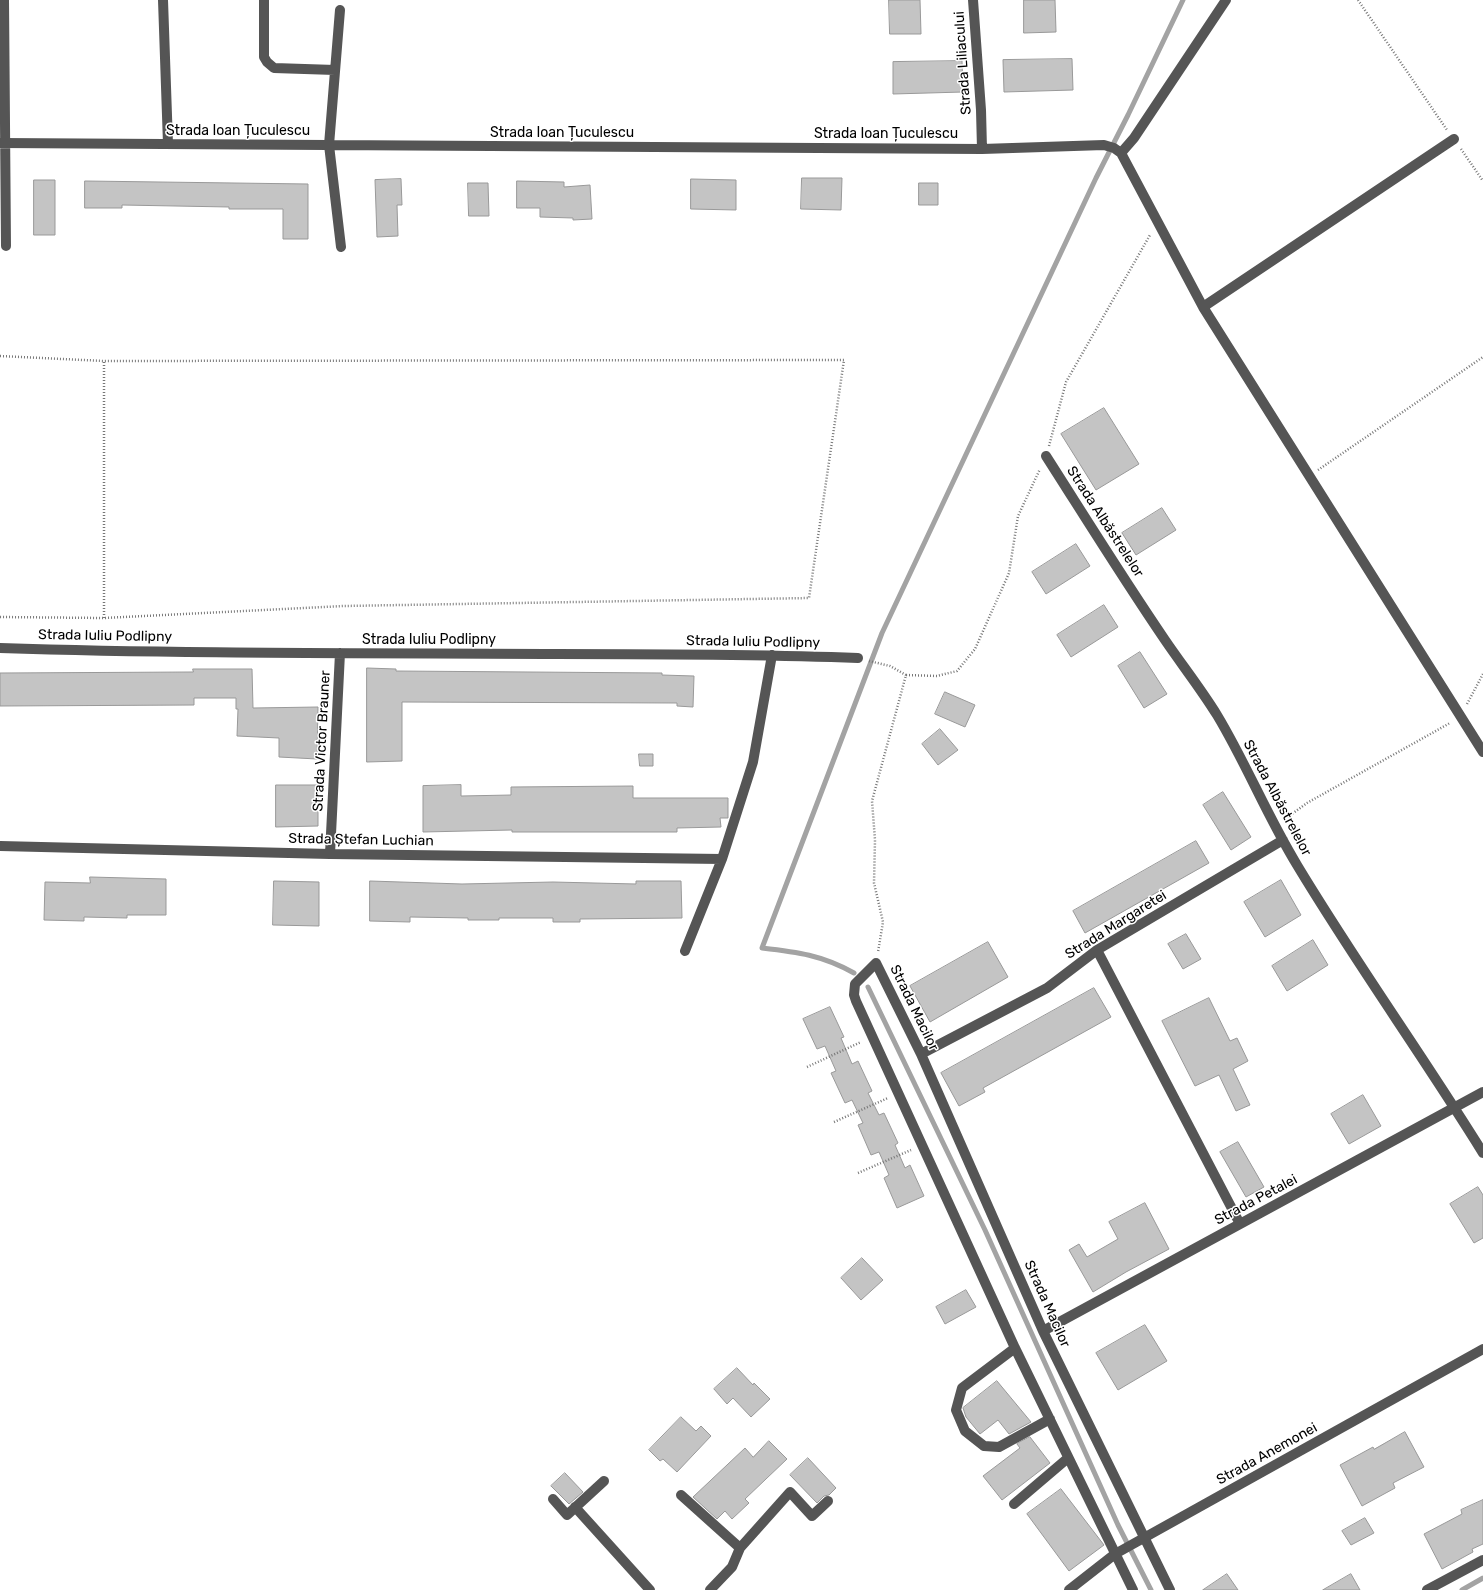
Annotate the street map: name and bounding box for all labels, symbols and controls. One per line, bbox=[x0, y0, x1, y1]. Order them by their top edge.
street label: Strada Liliacului bbox=[951, 11, 975, 115]
street label: Strada Ioan Țuculescu bbox=[166, 123, 310, 139]
street label: Strada Ioan Țuculescu bbox=[490, 125, 634, 141]
street label: Strada Ioan Țuculescu bbox=[814, 126, 958, 142]
street label: Strada Albăstrelelor bbox=[1063, 463, 1147, 581]
street label: Strada Iuliu Podlipny bbox=[38, 626, 172, 646]
street label: Strada Iuliu Podlipny bbox=[362, 632, 496, 648]
street label: Strada Iuliu Podlipny bbox=[686, 632, 820, 652]
street label: Strada Victor Brauner bbox=[310, 670, 334, 812]
street label: Strada Albăstrelelor bbox=[1239, 737, 1315, 859]
street label: Strada Ștefan Luchian bbox=[288, 830, 434, 850]
street label: Strada Margaretei bbox=[1062, 887, 1170, 963]
street label: Strada Macilor bbox=[886, 962, 942, 1054]
street label: Strada Petalei bbox=[1212, 1171, 1300, 1229]
street label: Strada Macilor bbox=[1020, 1258, 1074, 1350]
street label: Strada Anemonei bbox=[1214, 1419, 1320, 1489]

